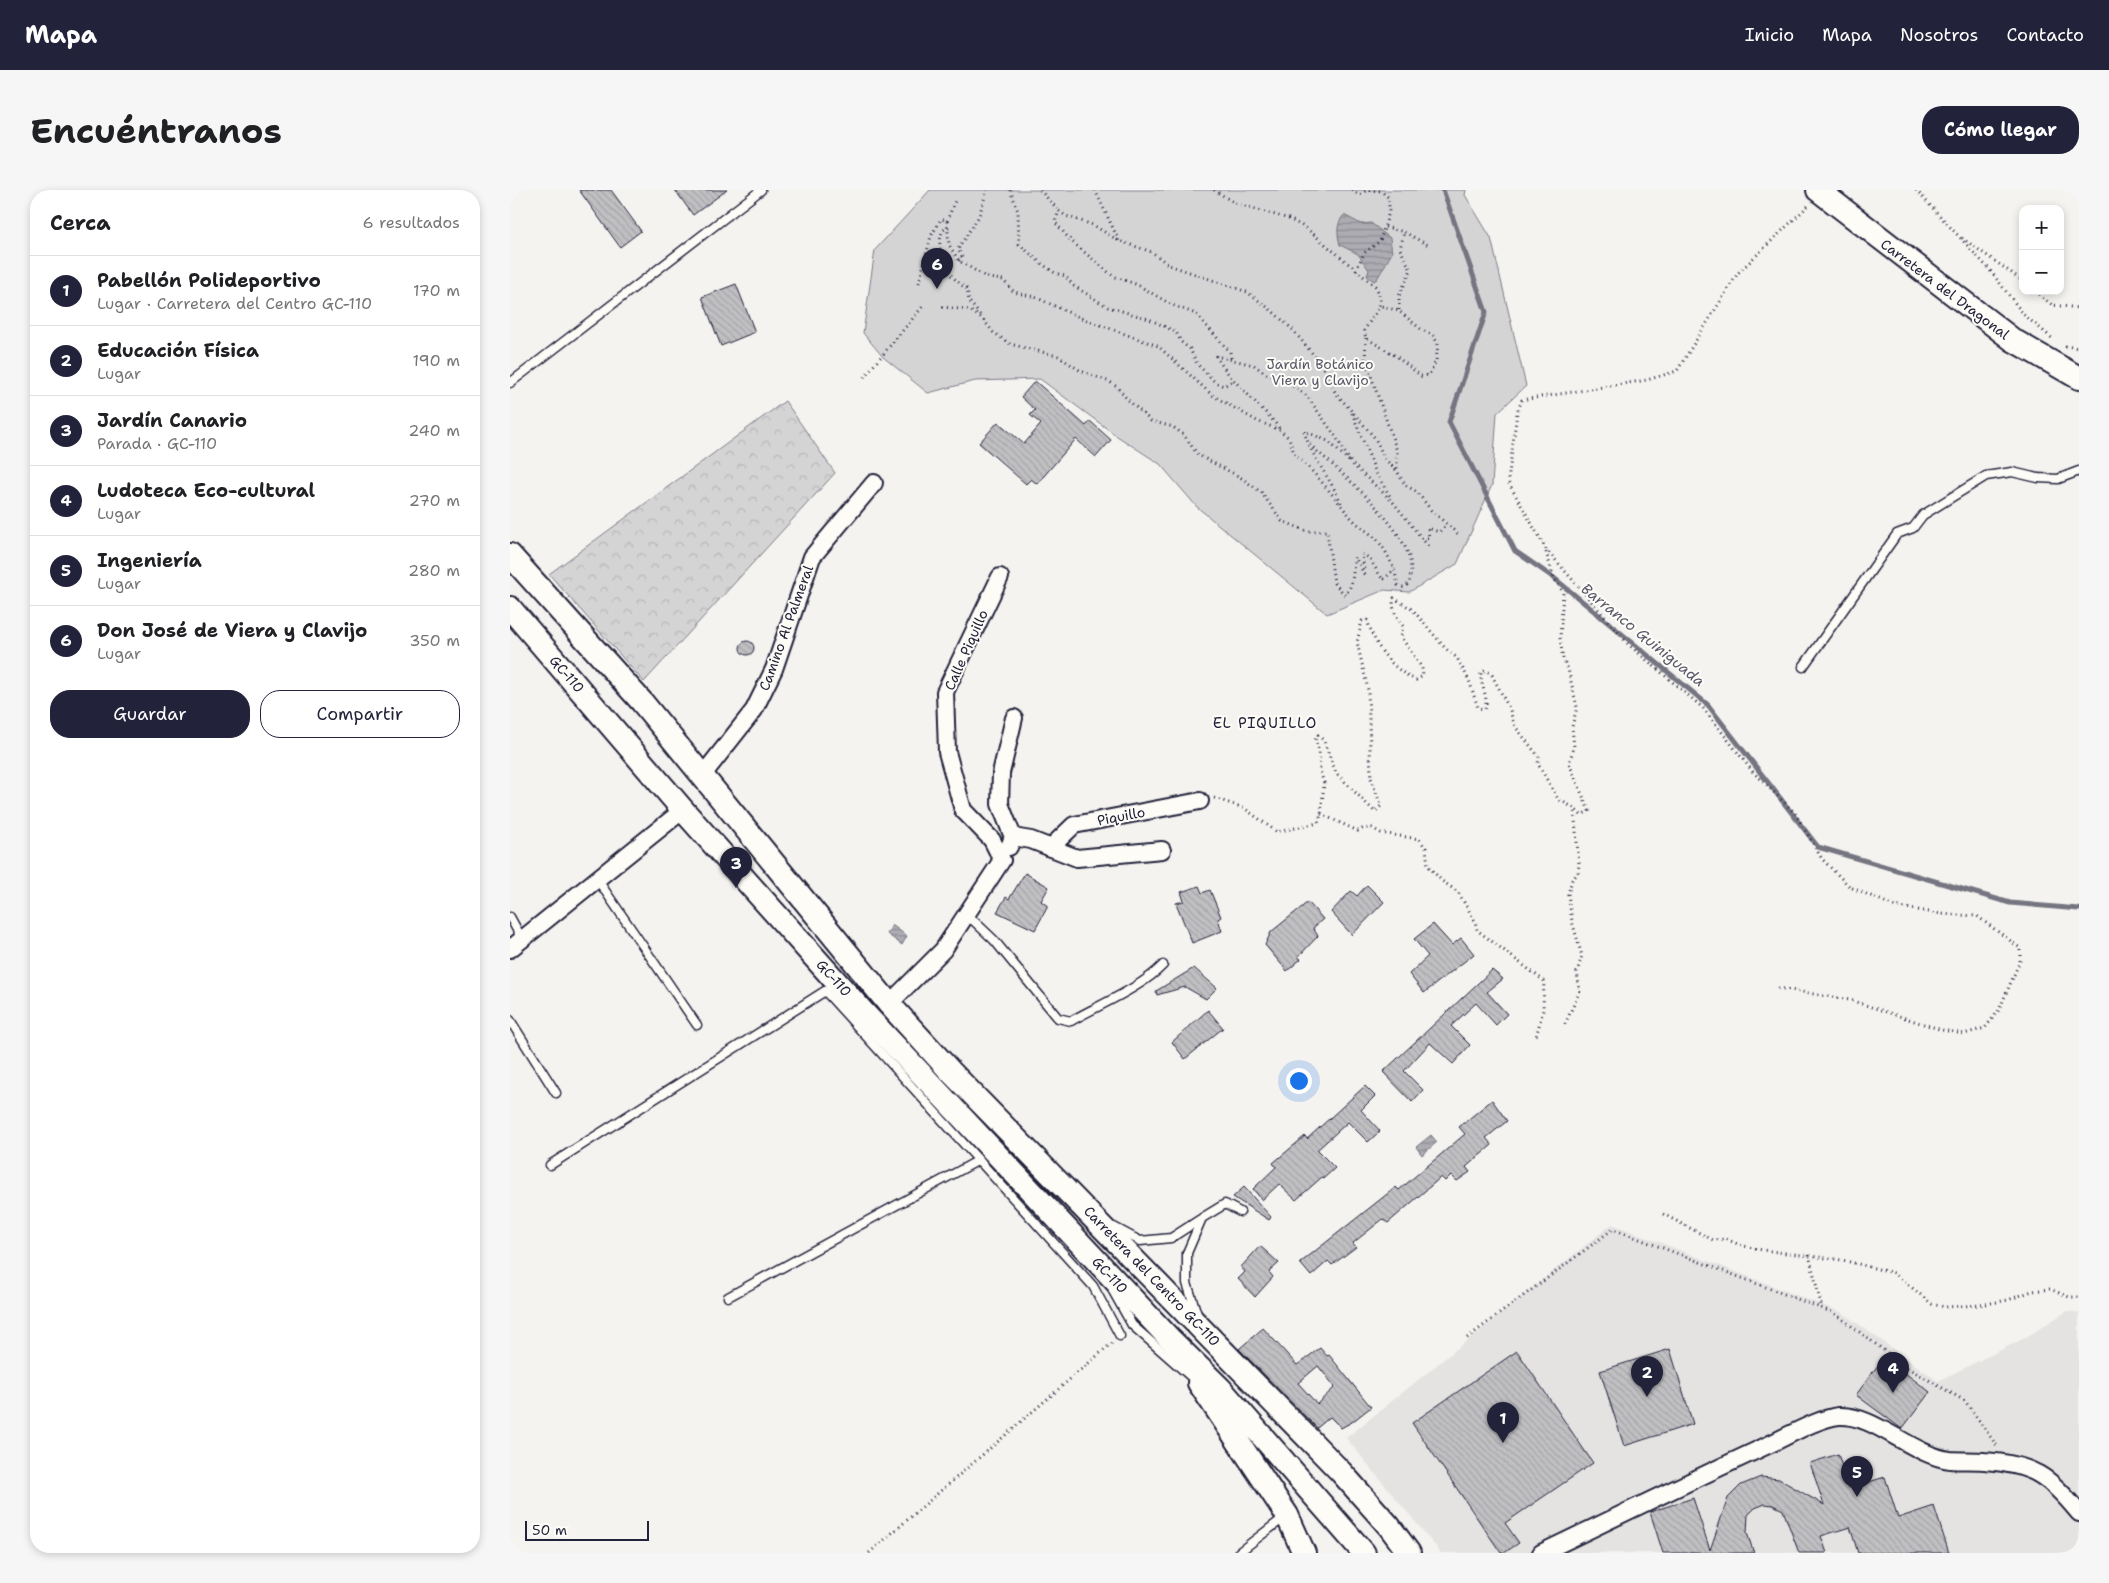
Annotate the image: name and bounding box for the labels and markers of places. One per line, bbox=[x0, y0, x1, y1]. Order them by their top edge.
pin: 6 bbox=[921, 248, 953, 289]
pin: 3 bbox=[720, 847, 752, 888]
pin: 4 bbox=[1877, 1352, 1909, 1393]
pin: 2 bbox=[1631, 1356, 1663, 1397]
pin: 1 bbox=[1487, 1402, 1519, 1443]
pin: 5 bbox=[1841, 1456, 1873, 1497]

